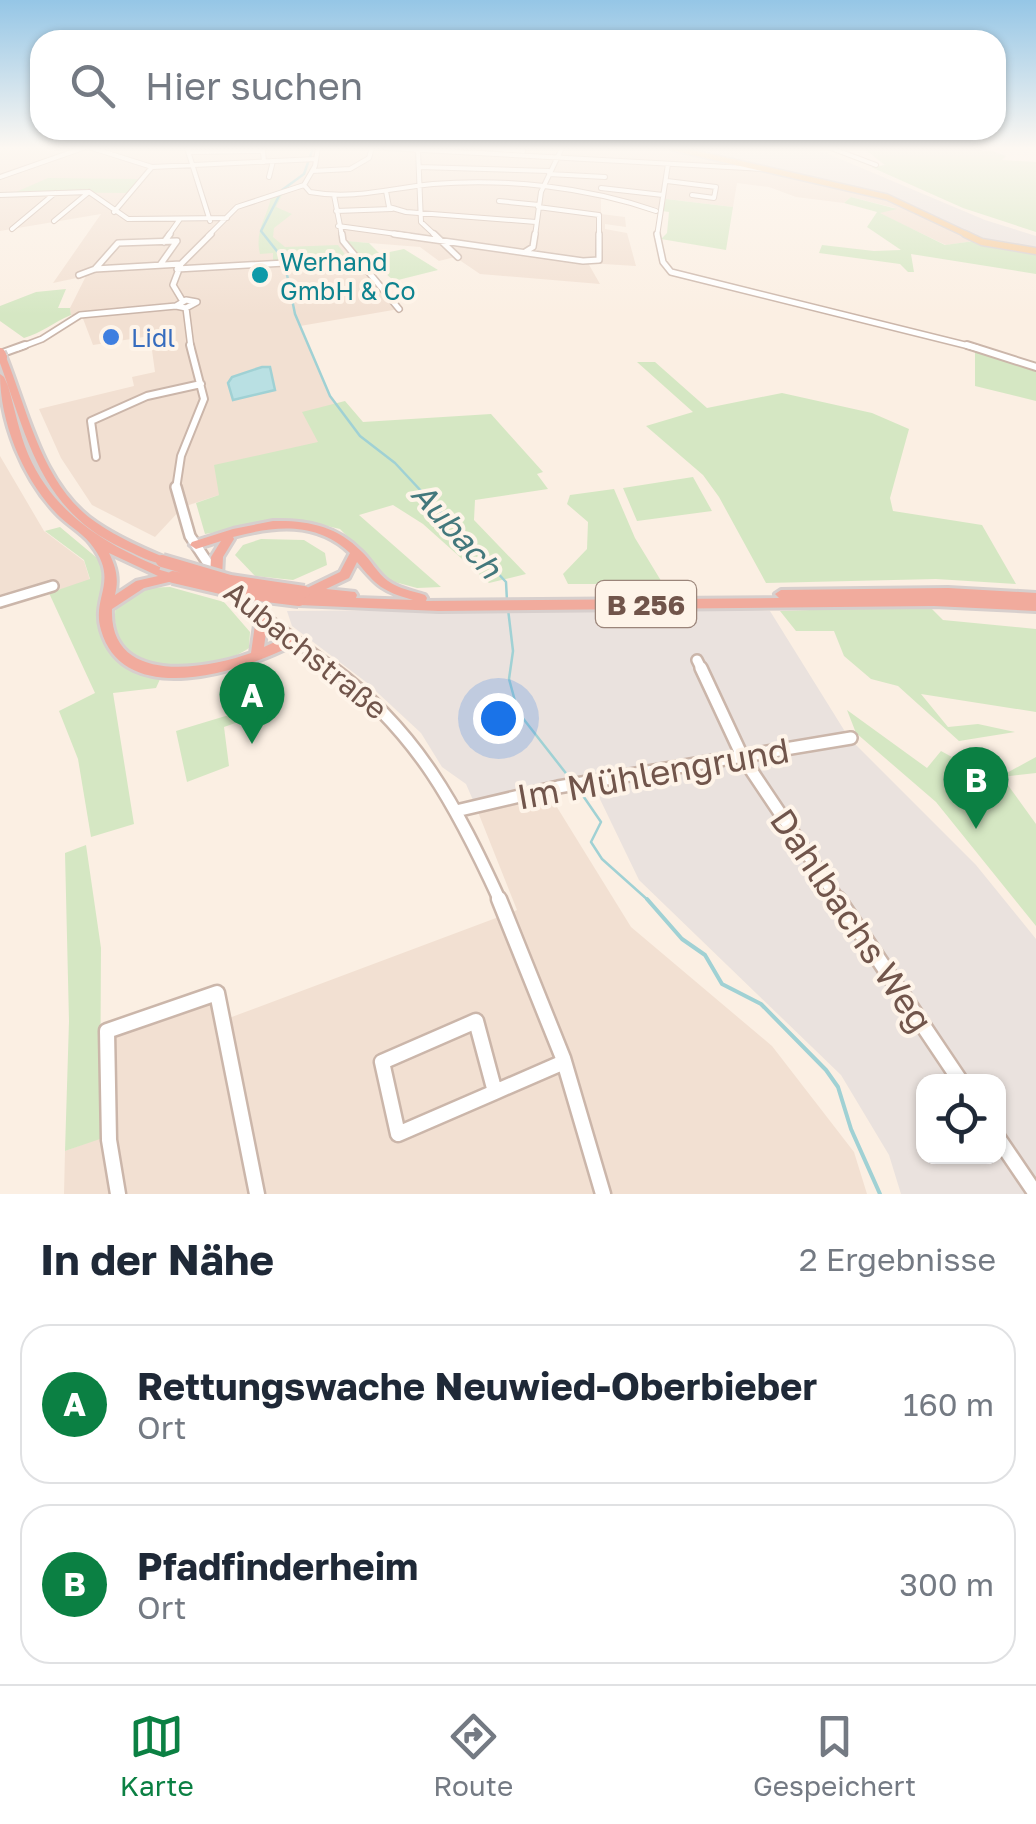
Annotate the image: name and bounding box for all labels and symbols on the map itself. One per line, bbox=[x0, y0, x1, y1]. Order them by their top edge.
place label: Werhand GmbH & Co bbox=[280, 246, 415, 306]
marker: Werhand GmbH & Co bbox=[249, 264, 271, 286]
place label: Lidl bbox=[131, 322, 175, 353]
marker: Lidl bbox=[100, 326, 122, 348]
water label: Aubach bbox=[404, 475, 510, 586]
street label: Aubachstraße bbox=[217, 573, 395, 727]
road number: B 256 bbox=[596, 581, 696, 627]
pin: A bbox=[220, 662, 284, 744]
your location bbox=[473, 693, 524, 744]
street label: Im Mühlengrund bbox=[514, 728, 792, 818]
pin: B bbox=[944, 746, 1008, 829]
street label: Dahlbachs Weg bbox=[762, 800, 942, 1040]

